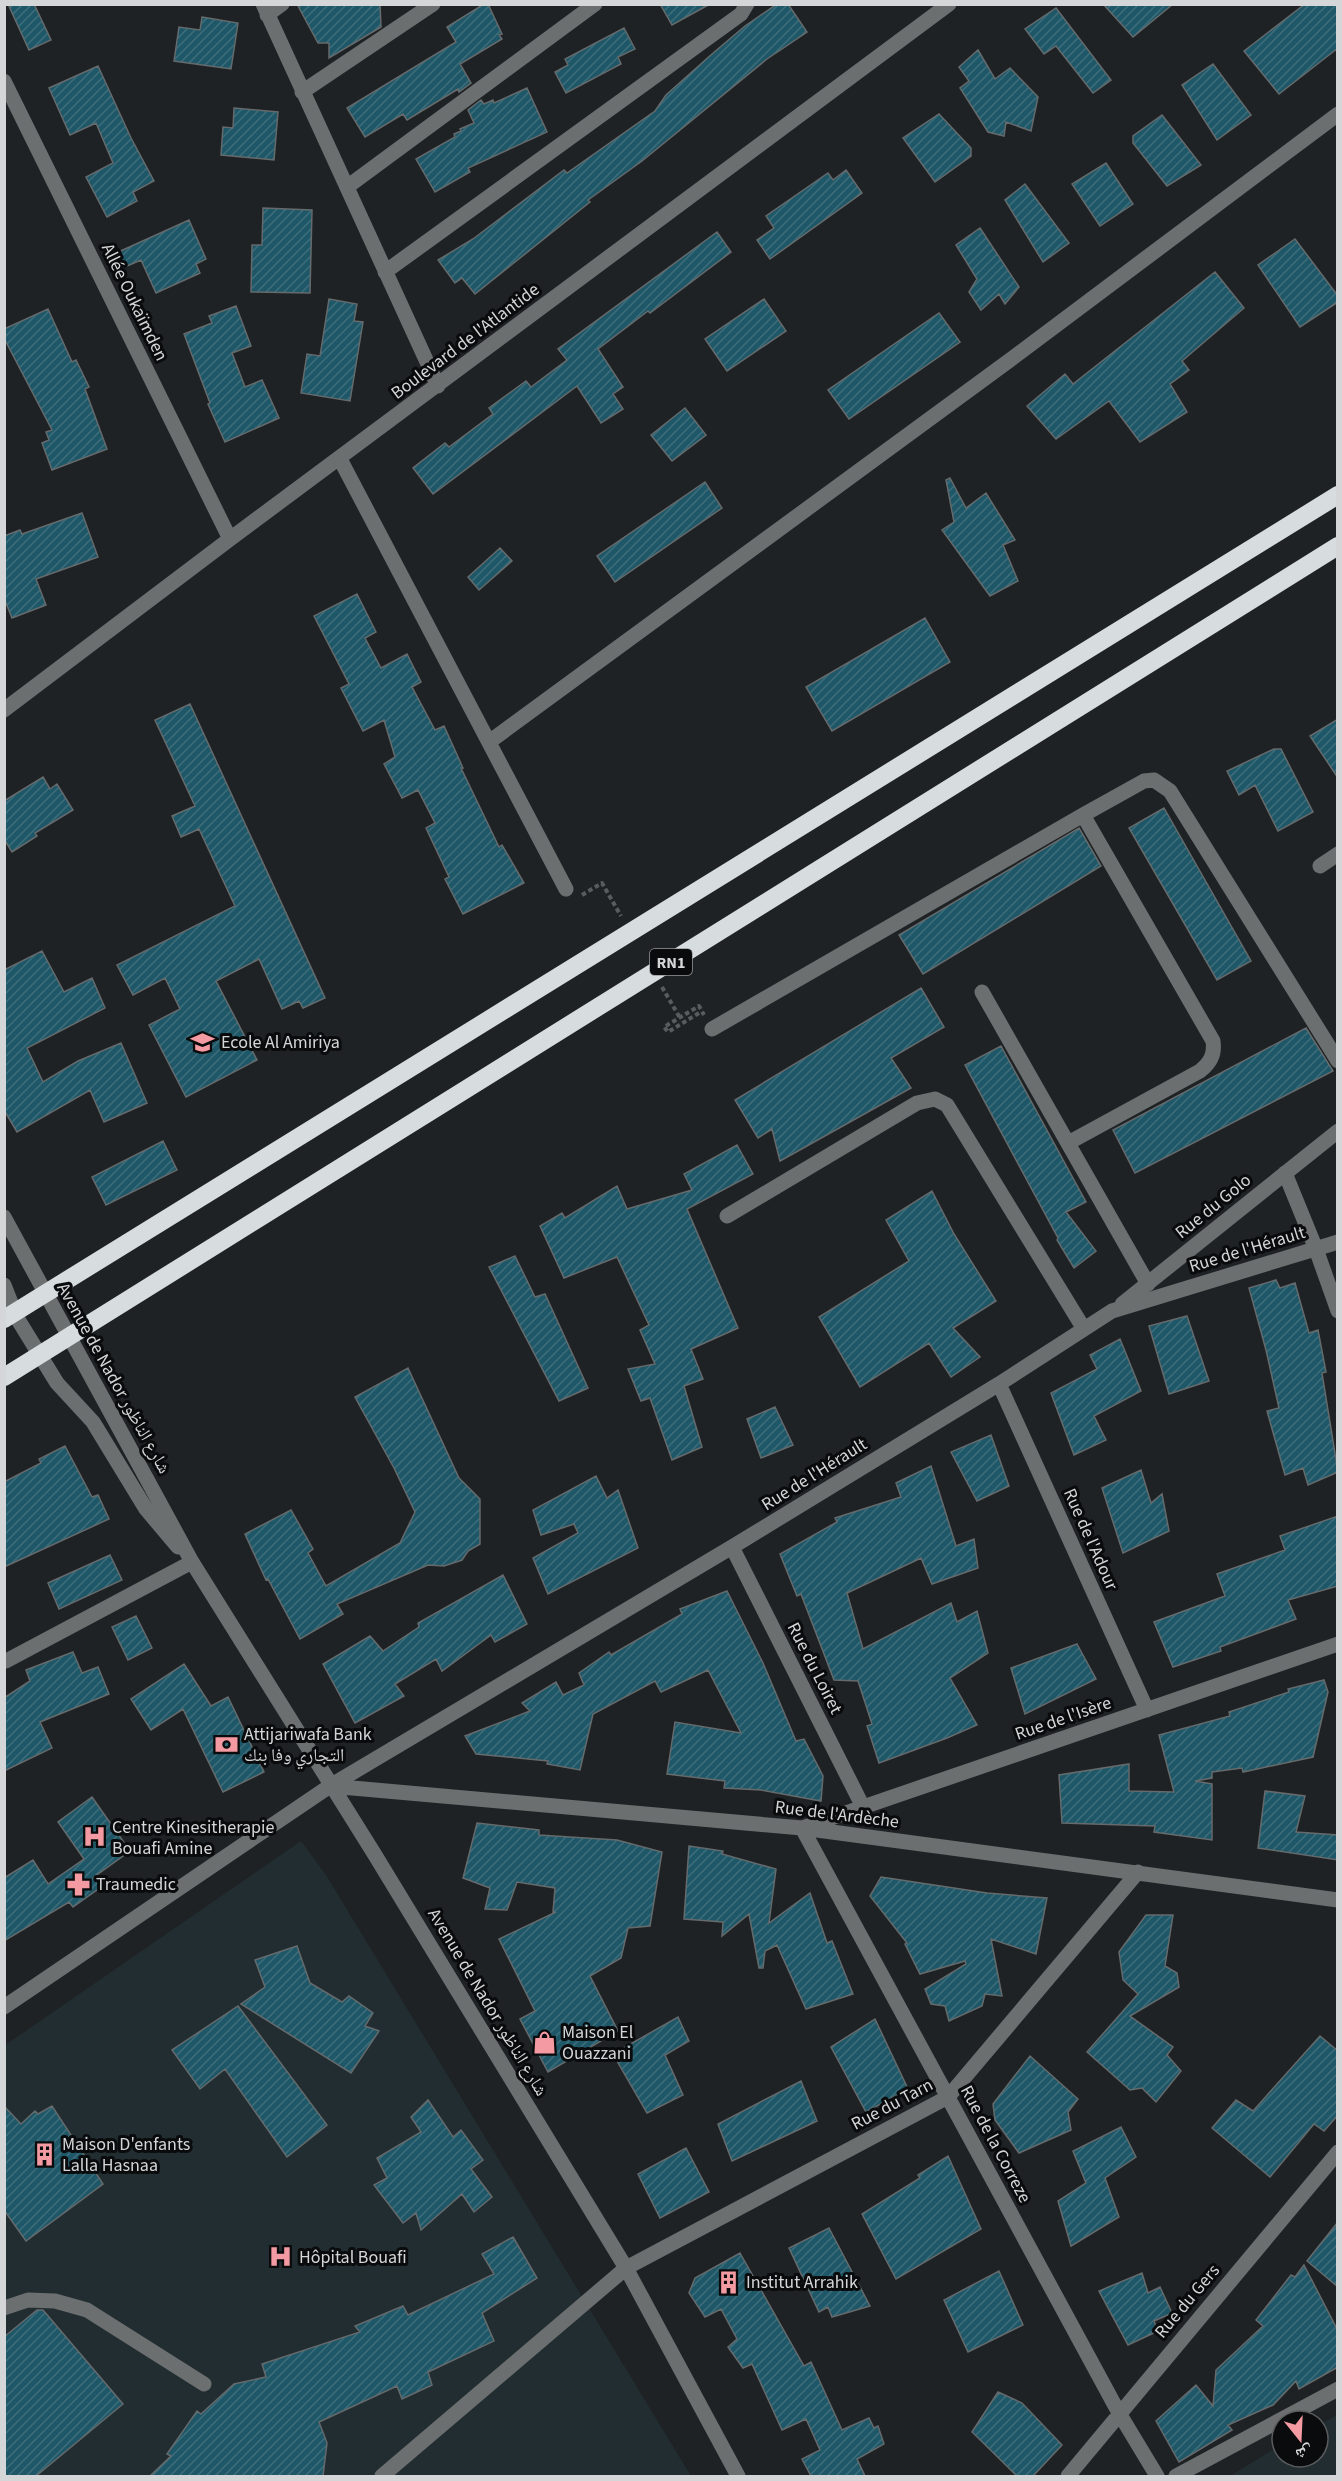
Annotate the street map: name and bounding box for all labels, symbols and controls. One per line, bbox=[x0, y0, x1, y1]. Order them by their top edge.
street label: Allée Oukaïmden bbox=[95, 239, 174, 365]
street label: Boulevard de l'Atlantide bbox=[386, 277, 545, 405]
road number: RN1 bbox=[650, 949, 692, 975]
school or university icon: Ecole Al Amiriya bbox=[190, 1029, 216, 1055]
place label: Ecole Al Amiriya bbox=[221, 1030, 340, 1055]
street label: Rue du Golo bbox=[1170, 1168, 1257, 1245]
street label: Rue de l'Hérault bbox=[1186, 1220, 1308, 1279]
street label: Avenue de Nador شارع الناظور bbox=[51, 1278, 177, 1478]
street label: Rue de l'Hérault bbox=[757, 1432, 872, 1517]
street label: Rue de l'Adour bbox=[1057, 1484, 1124, 1595]
street label: Rue du Loiret bbox=[781, 1618, 848, 1718]
street label: Rue de l'Isère bbox=[1012, 1690, 1115, 1747]
place label: Attijariwafa Bank التجاري وفا بنك bbox=[244, 1722, 372, 1770]
bank icon: Attijariwafa Bank التجاري وفا بنك bbox=[213, 1731, 239, 1757]
street label: Rue de l'Ardèche bbox=[773, 1794, 900, 1835]
place label: Centre Kinesitherapie Bouafi Amine bbox=[112, 1815, 274, 1861]
hospital icon: Centre Kinesitherapie Bouafi Amine bbox=[81, 1824, 107, 1850]
pharmacy icon: Traumedic bbox=[65, 1871, 91, 1897]
place label: Traumedic bbox=[96, 1872, 176, 1897]
street label: Avenue de Nador شارع الناظور bbox=[422, 1904, 554, 2101]
place label: Maison El Ouazzani bbox=[562, 2020, 633, 2066]
shop icon: Maison El Ouazzani bbox=[531, 2029, 557, 2055]
street label: Rue du Tarn bbox=[847, 2072, 938, 2136]
street label: Rue de la Correze bbox=[954, 2081, 1037, 2208]
place label: Maison D'enfants Lalla Hasnaa bbox=[62, 2132, 190, 2178]
building icon: Maison D'enfants Lalla Hasnaa bbox=[31, 2141, 57, 2167]
hospital icon: Hôpital Bouafi bbox=[268, 2244, 294, 2270]
place label: Hôpital Bouafi bbox=[299, 2245, 407, 2270]
street label: Rue du Gers bbox=[1149, 2259, 1226, 2344]
building icon: Institut Arrahik bbox=[715, 2269, 741, 2295]
place label: Institut Arrahik bbox=[746, 2270, 858, 2295]
north arrow bbox=[1270, 2409, 1330, 2469]
text: ش bbox=[1293, 2439, 1316, 2465]

